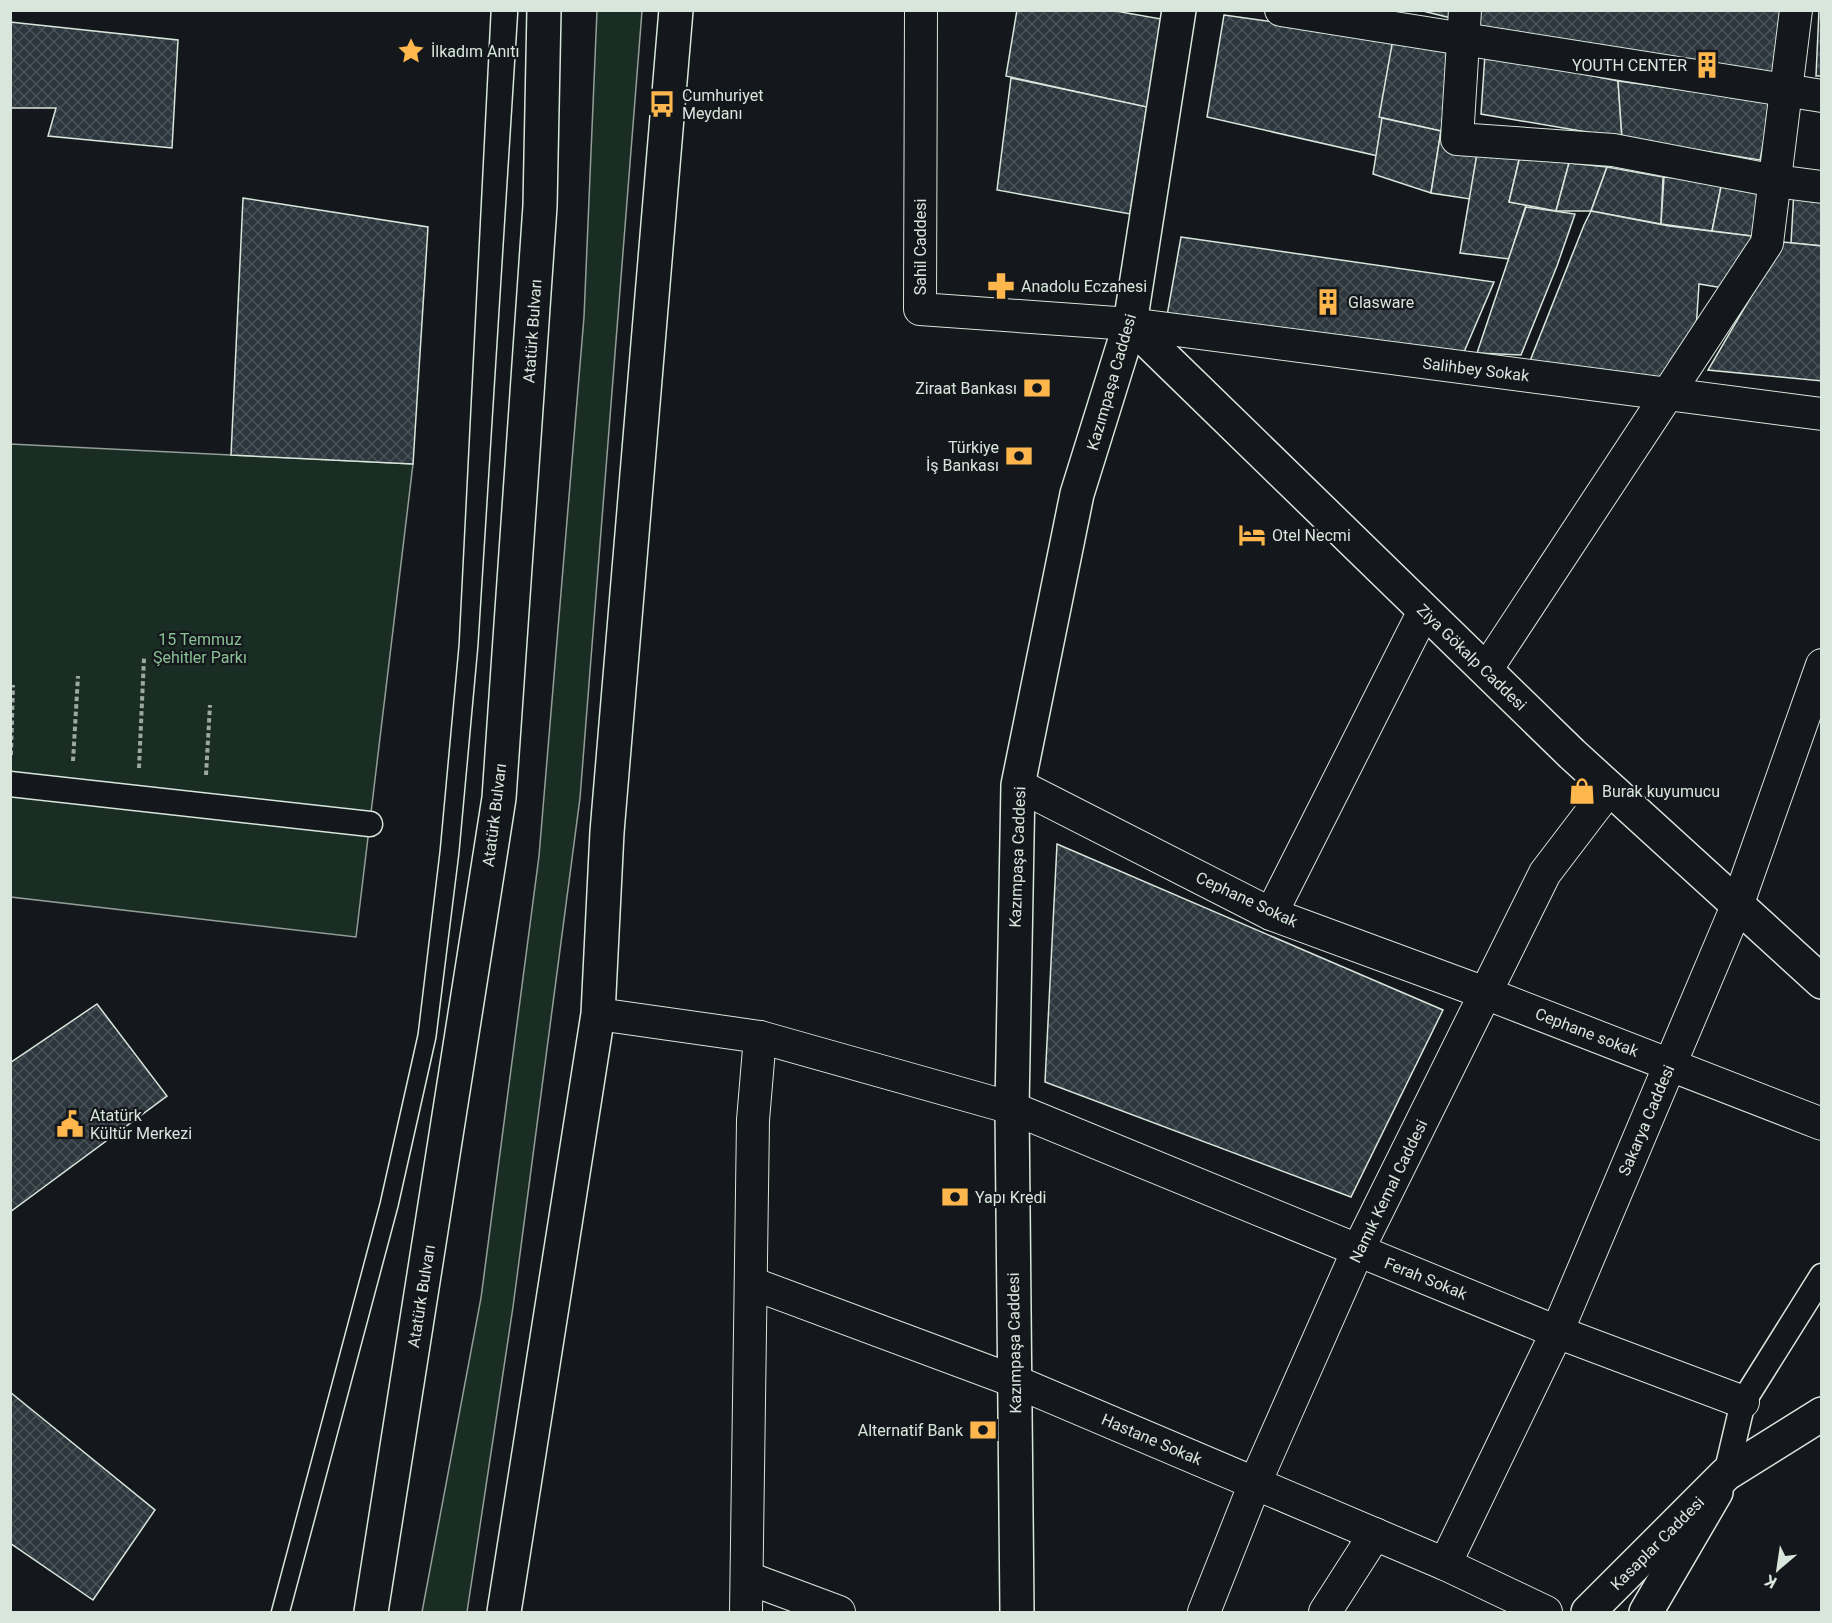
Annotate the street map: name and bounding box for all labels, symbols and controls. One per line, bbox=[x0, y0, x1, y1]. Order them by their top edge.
place icon: İlkadım Anıtı bbox=[396, 36, 426, 66]
place label: İlkadım Anıtı bbox=[431, 42, 519, 61]
building icon: YOUTH CENTER bbox=[1692, 50, 1722, 80]
place label: YOUTH CENTER bbox=[1572, 56, 1687, 75]
place label: Cumhuriyet Meydanı bbox=[682, 86, 763, 123]
bus stop icon: Cumhuriyet Meydanı bbox=[647, 89, 677, 119]
street label: Sahil Caddesi bbox=[911, 199, 930, 295]
pharmacy icon: Anadolu Eczanesi bbox=[986, 271, 1016, 301]
place label: Anadolu Eczanesi bbox=[1021, 277, 1147, 296]
street label: Atatürk Bulvarı bbox=[519, 278, 546, 384]
building icon: Glasware bbox=[1313, 287, 1343, 317]
place label: Glasware bbox=[1348, 293, 1414, 312]
street label: Kazımpaşa Caddesi bbox=[1083, 312, 1140, 453]
street label: Salihbey Sokak bbox=[1422, 354, 1531, 386]
bank icon: Ziraat Bankası bbox=[1022, 373, 1052, 403]
place label: Ziraat Bankası bbox=[915, 379, 1017, 398]
place label: Türkiye İş Bankası bbox=[926, 438, 999, 475]
bank icon: Türkiye İş Bankası bbox=[1004, 441, 1034, 471]
hotel icon: Otel Necmi bbox=[1237, 520, 1267, 550]
place label: Otel Necmi bbox=[1272, 526, 1351, 545]
street label: Ziya Gökalp Caddesi bbox=[1413, 600, 1530, 715]
park label: 15 Temmuz Şehitler Parkı bbox=[153, 630, 247, 667]
street label: Atatürk Bulvarı bbox=[479, 762, 510, 868]
shop icon: Burak kuyumucu bbox=[1567, 776, 1597, 806]
place label: Burak kuyumucu bbox=[1602, 782, 1720, 801]
street label: Kazımpaşa Caddesi bbox=[1006, 786, 1029, 928]
street label: Cephane Sokak bbox=[1193, 868, 1302, 932]
street label: Cephane sokak bbox=[1533, 1004, 1642, 1061]
street label: Sakarya Caddesi bbox=[1615, 1062, 1678, 1178]
place label: Atatürk Kültür Merkezi bbox=[90, 1106, 192, 1143]
public building icon: Atatürk Kültür Merkezi bbox=[55, 1109, 85, 1139]
street label: Namık Kemal Caddesi bbox=[1346, 1117, 1431, 1266]
bank icon: Yapı Kredi bbox=[940, 1182, 970, 1212]
place label: Yapı Kredi bbox=[975, 1188, 1046, 1207]
street label: Atatürk Bulvarı bbox=[404, 1243, 439, 1349]
street label: Ferah Sokak bbox=[1382, 1253, 1471, 1304]
street label: Kazımpaşa Caddesi bbox=[1004, 1272, 1025, 1414]
street label: Hastane Sokak bbox=[1099, 1410, 1206, 1469]
bank icon: Alternatif Bank bbox=[968, 1415, 998, 1445]
place label: Alternatif Bank bbox=[858, 1421, 964, 1440]
street label: Kasaplar Caddesi bbox=[1607, 1493, 1708, 1594]
north arrow bbox=[1748, 1539, 1808, 1599]
text: K bbox=[1761, 1571, 1780, 1592]

